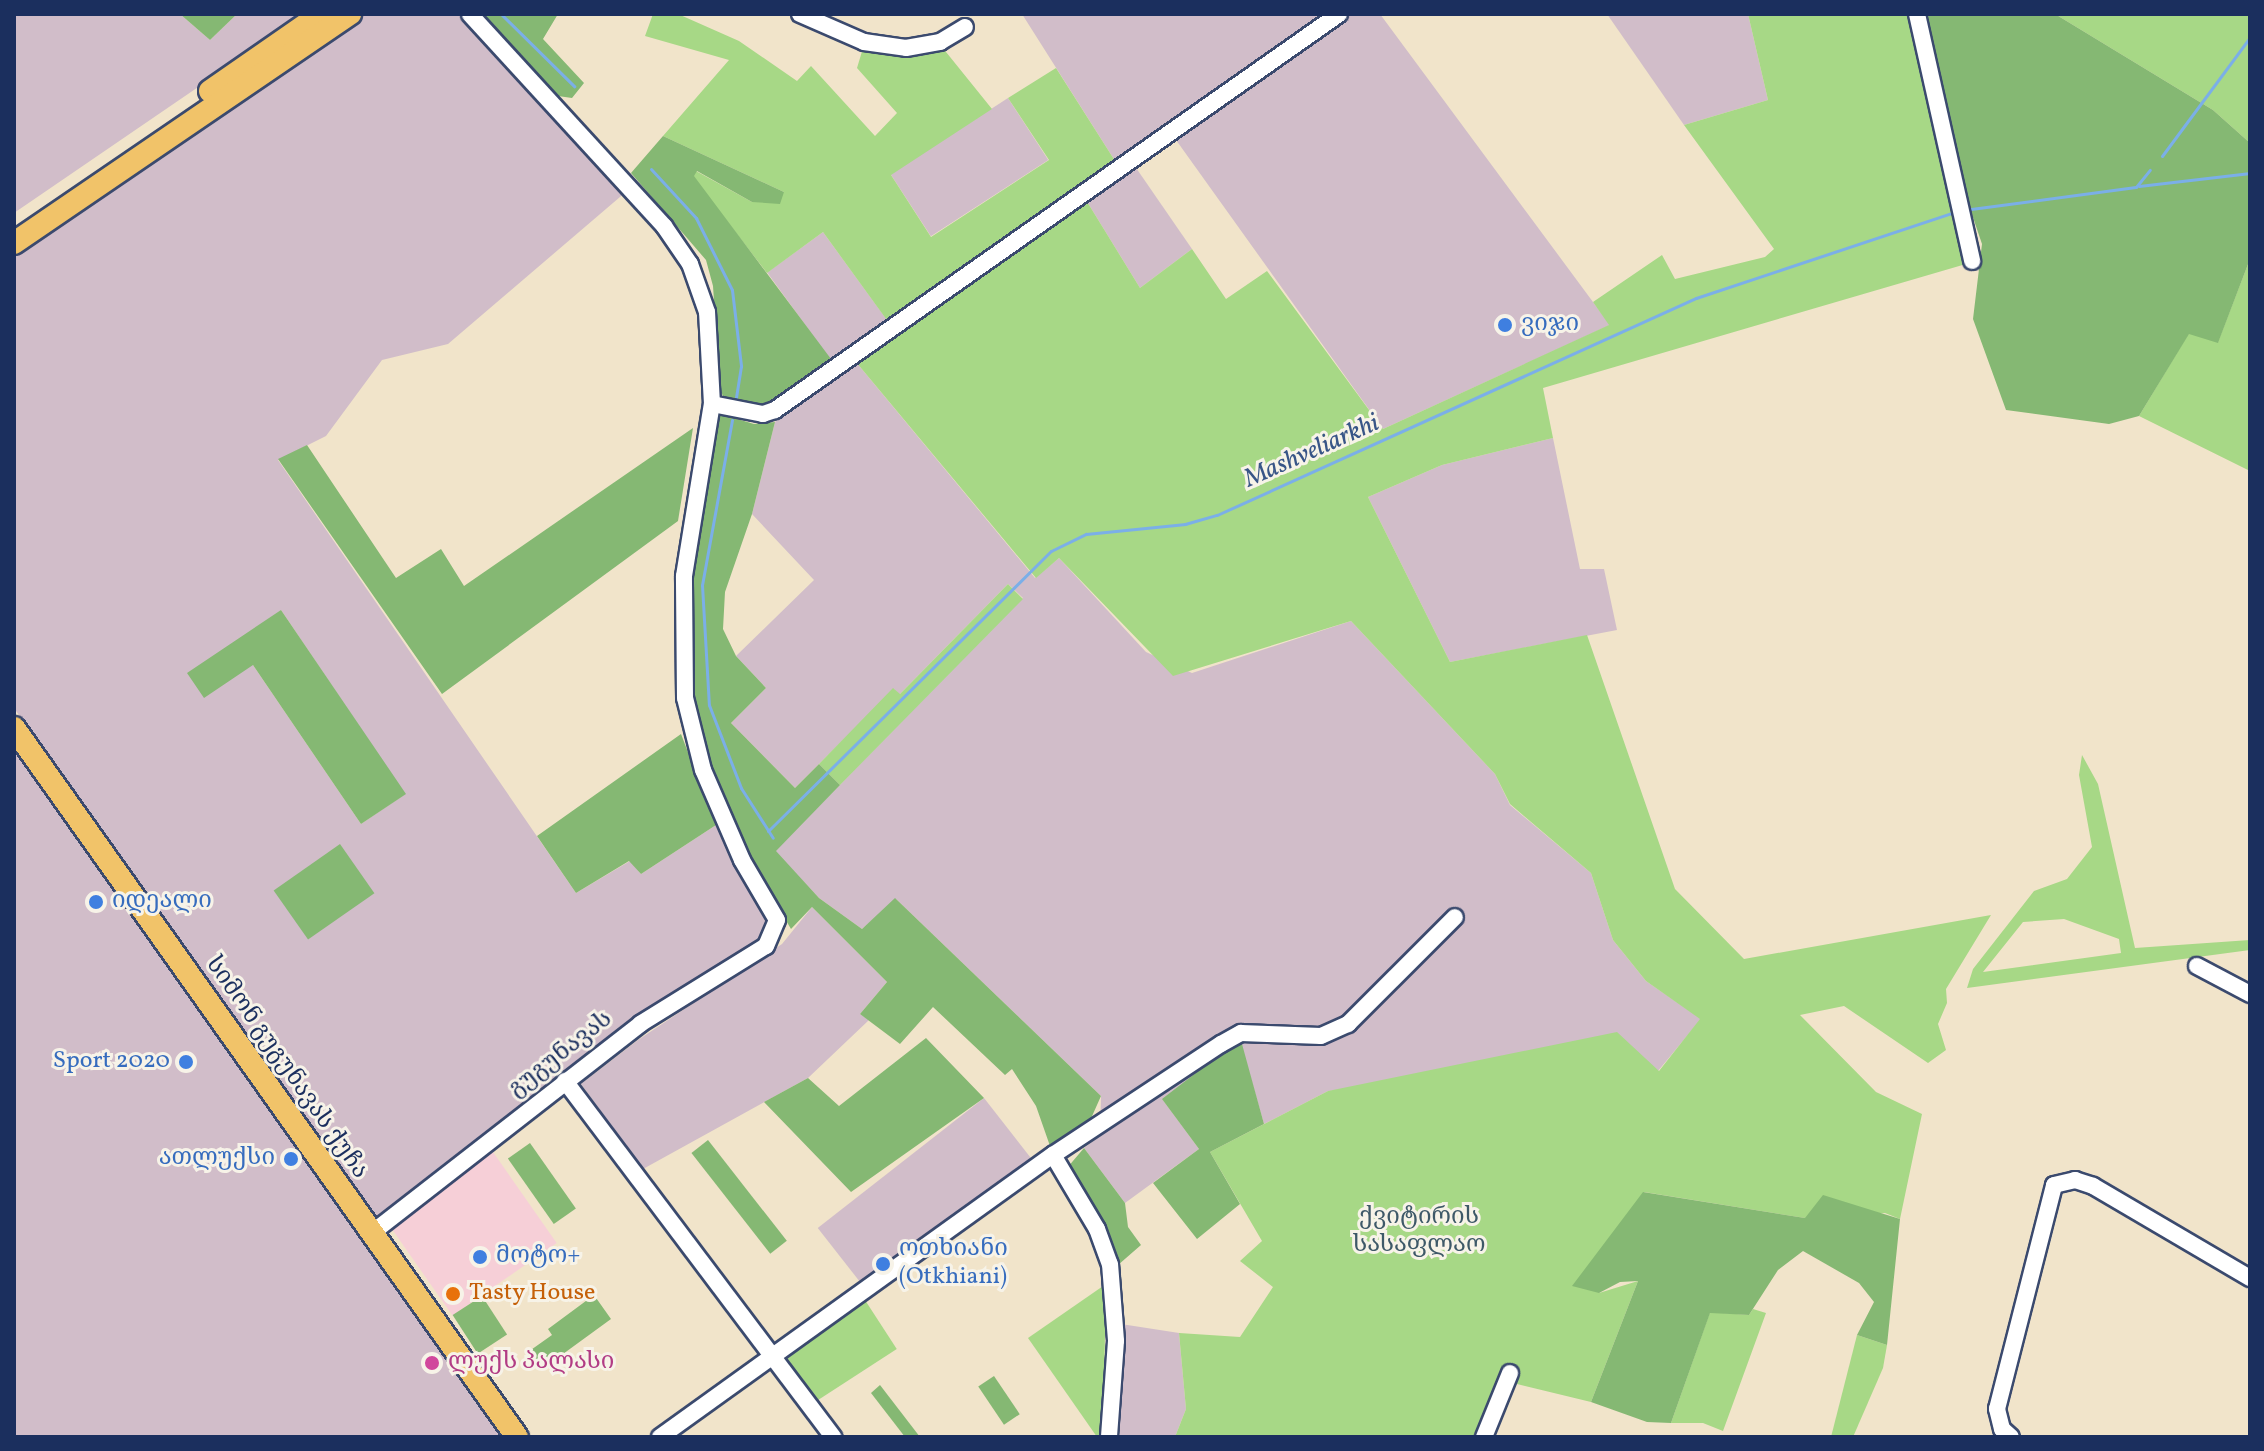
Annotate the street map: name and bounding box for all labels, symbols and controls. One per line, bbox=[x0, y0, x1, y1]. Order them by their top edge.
place label: ვიჯი bbox=[1521, 311, 1579, 339]
marker: ვიჯი bbox=[1496, 316, 1514, 334]
water label: Mashveliarkhi bbox=[1240, 408, 1384, 496]
place label: იდეალი bbox=[112, 888, 212, 916]
marker: იდეალი bbox=[87, 893, 105, 911]
street label: სიმონ გუგუნავას ქუჩა bbox=[198, 951, 374, 1185]
street label: გუგუნავას bbox=[504, 1006, 618, 1104]
place label: Sport 2020 bbox=[53, 1048, 170, 1076]
marker: Sport 2020 bbox=[177, 1053, 195, 1071]
place label: ათლუქსი bbox=[159, 1145, 275, 1173]
marker: ათლუქსი bbox=[282, 1150, 300, 1168]
park label: ქვიტირის სასაფლაო bbox=[1352, 1204, 1486, 1260]
place label: ოთხიანი (Otkhiani) bbox=[899, 1236, 1008, 1292]
place label: მოტო+ bbox=[496, 1243, 581, 1271]
marker: მოტო+ bbox=[471, 1248, 489, 1266]
marker: ოთხიანი (Otkhiani) bbox=[874, 1255, 892, 1273]
place label: Tasty House bbox=[469, 1280, 596, 1308]
marker: Tasty House bbox=[444, 1285, 462, 1303]
place label: ლუქს პალასი bbox=[448, 1349, 614, 1377]
marker: ლუქს პალასი bbox=[423, 1354, 441, 1372]

